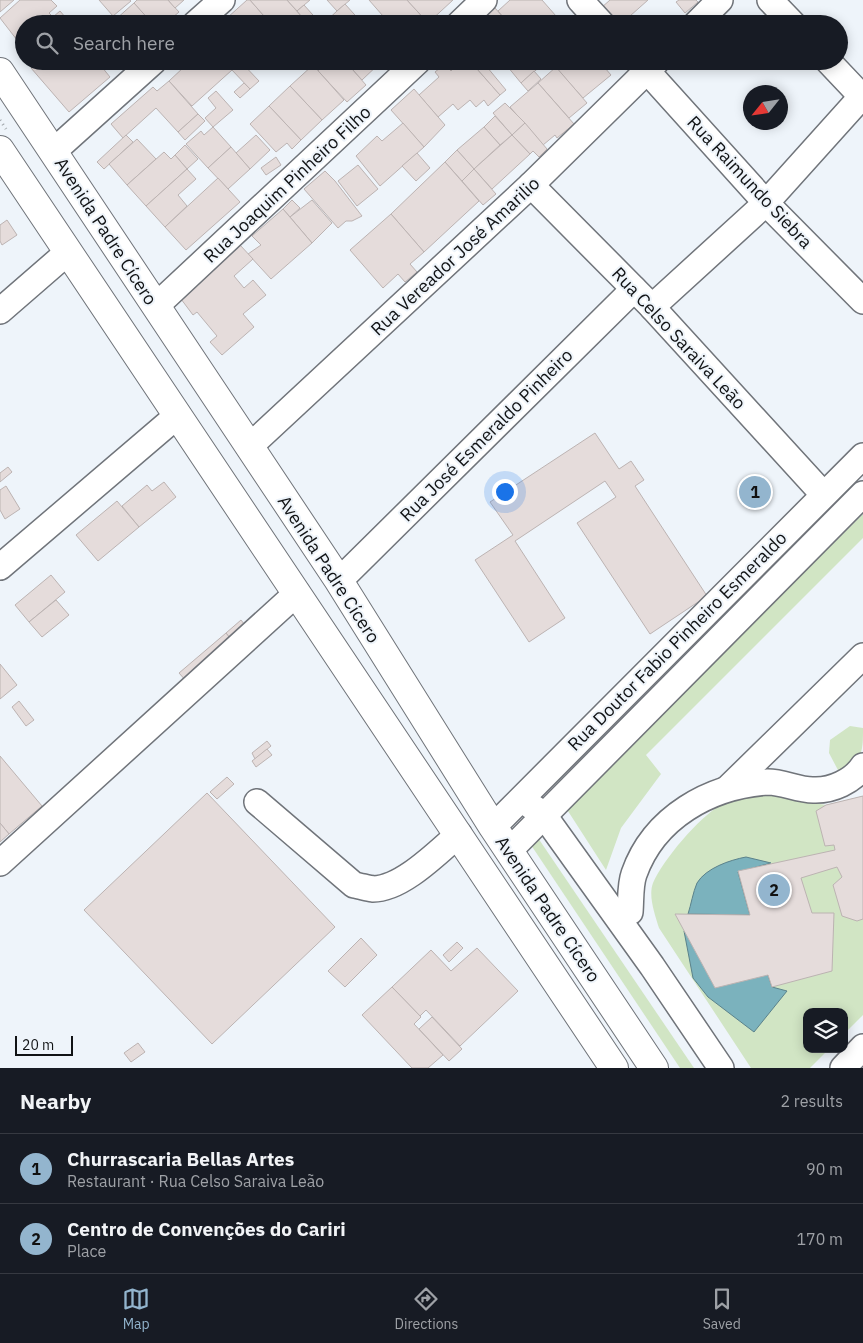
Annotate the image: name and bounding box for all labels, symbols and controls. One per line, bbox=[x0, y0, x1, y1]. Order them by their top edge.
search box bbox=[15, 15, 848, 70]
icon: search bbox=[33, 29, 61, 57]
text: Search here bbox=[73, 31, 175, 55]
north arrow bbox=[743, 85, 788, 130]
street label: Rua Joaquim Pinheiro Filho bbox=[199, 100, 375, 268]
street label: Rua Raimundo Siebra bbox=[682, 111, 818, 254]
street label: Avenida Padre Cícero bbox=[50, 153, 162, 309]
street label: Rua Vereador José Amarilio bbox=[366, 172, 544, 340]
street label: Rua Celso Saraiva Leão bbox=[607, 262, 751, 414]
street label: Rua José Esmeraldo Pinheiro bbox=[395, 344, 577, 526]
pin: 1 bbox=[739, 473, 771, 511]
your location bbox=[492, 479, 518, 505]
street label: Avenida Padre Cícero bbox=[273, 491, 385, 647]
street label: Rua Doutor Fabio Pinheiro Esmeraldo bbox=[562, 526, 792, 756]
street label: Avenida Padre Cícero bbox=[491, 832, 605, 986]
pin: 2 bbox=[758, 871, 790, 909]
map controls bbox=[803, 1008, 848, 1053]
button: layers bbox=[803, 1008, 848, 1053]
scale bar bbox=[15, 1033, 72, 1056]
text: 20 m bbox=[22, 1036, 54, 1054]
text: Nearby bbox=[20, 1087, 91, 1115]
text: 2 results bbox=[780, 1091, 843, 1111]
text: Churrascaria Bellas Artes bbox=[67, 1147, 294, 1171]
text: 1 bbox=[31, 1159, 41, 1179]
text: 90 m bbox=[806, 1159, 843, 1179]
text: Restaurant · Rua Celso Saraiva Leão bbox=[67, 1171, 324, 1191]
text: Centro de Convenções do Cariri bbox=[67, 1217, 346, 1241]
text: 2 bbox=[31, 1229, 41, 1249]
text: 170 m bbox=[796, 1229, 843, 1249]
text: Place bbox=[67, 1241, 106, 1261]
tab: Map bbox=[122, 1285, 150, 1333]
tab: Directions bbox=[395, 1285, 458, 1333]
tab: Saved bbox=[703, 1285, 741, 1333]

